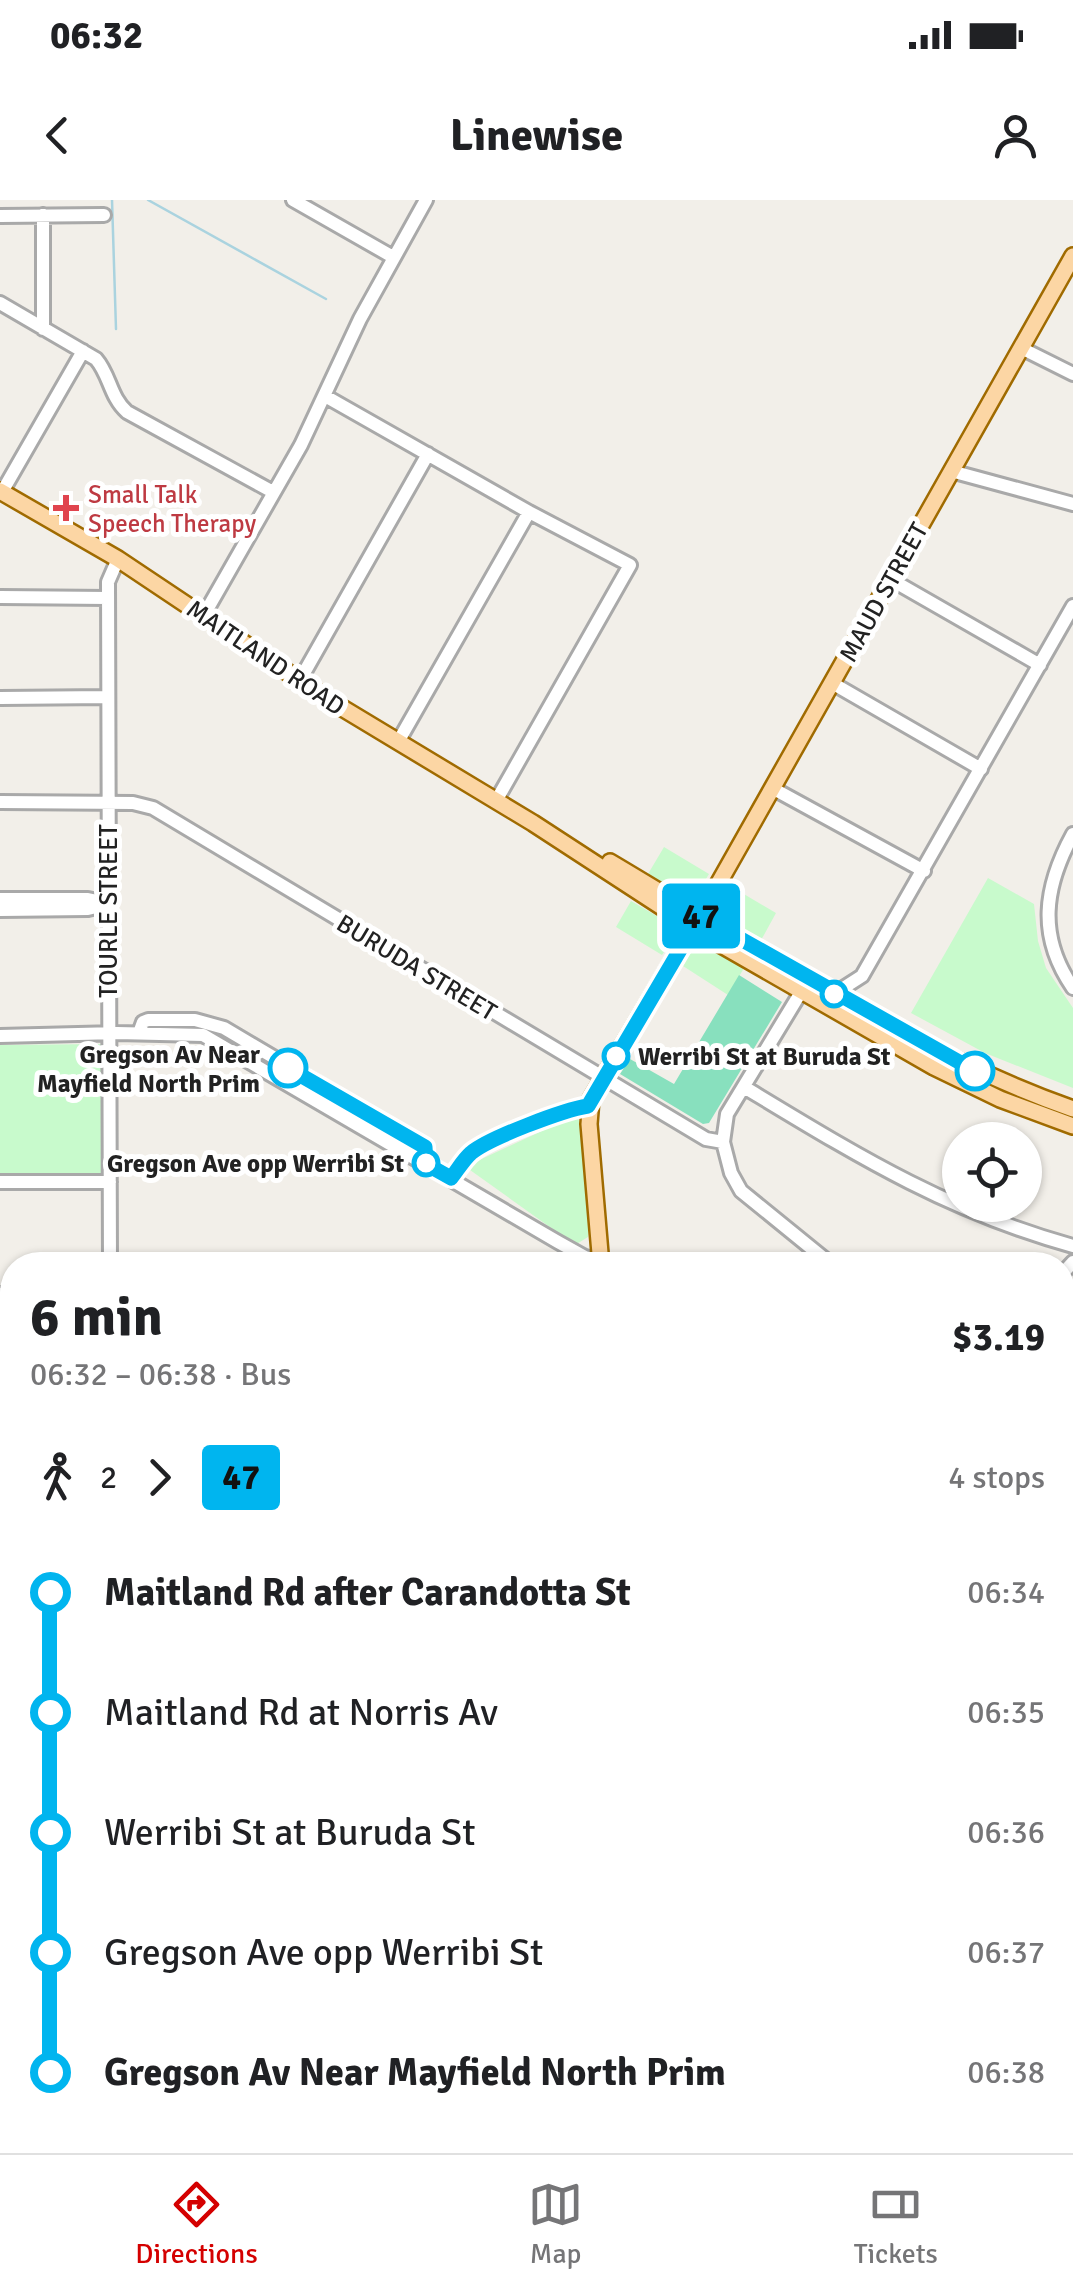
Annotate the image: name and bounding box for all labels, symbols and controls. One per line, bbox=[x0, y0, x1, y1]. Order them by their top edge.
text: 06:32 bbox=[50, 12, 143, 59]
icon: back bbox=[30, 108, 85, 163]
text: Linewise bbox=[450, 108, 623, 163]
icon: person bbox=[988, 108, 1043, 163]
place label: Small Talk Speech Therapy bbox=[88, 479, 256, 539]
marker: Small Talk Speech Therapy bbox=[53, 495, 79, 521]
street label: MAUD STREET bbox=[832, 517, 935, 667]
street label: MAITLAND ROAD bbox=[181, 593, 351, 722]
street label: TOURLE STREET bbox=[93, 824, 124, 998]
line badge: 47 bbox=[656, 884, 746, 948]
text: 47 bbox=[682, 895, 720, 938]
street label: BURUDA STREET bbox=[331, 908, 503, 1028]
unlabelled marker bbox=[821, 981, 847, 1007]
place label: Gregson Av Near Mayfield North Prim bbox=[37, 1039, 260, 1099]
place label: Werribi St at Buruda St bbox=[638, 1041, 890, 1072]
marker: Werribi St at Buruda St bbox=[603, 1043, 629, 1069]
marker: Gregson Av Near Mayfield North Prim bbox=[269, 1049, 307, 1087]
unlabelled marker bbox=[956, 1052, 994, 1090]
map controls bbox=[942, 1122, 1042, 1222]
button: locate bbox=[942, 1122, 1042, 1222]
place label: Gregson Ave opp Werribi St bbox=[107, 1148, 404, 1179]
marker: Gregson Ave opp Werribi St bbox=[413, 1150, 439, 1176]
text: 6 min bbox=[30, 1283, 163, 1351]
text: $3.19 bbox=[952, 1314, 1045, 1361]
text: 06:32 – 06:38 · Bus bbox=[30, 1355, 291, 1394]
icon: walk bbox=[30, 1450, 85, 1505]
icon: forward bbox=[132, 1450, 187, 1505]
text: 47 bbox=[222, 1456, 260, 1499]
text: 2 bbox=[100, 1458, 117, 1497]
text: 4 stops bbox=[948, 1458, 1045, 1497]
text: Maitland Rd after Carandotta St bbox=[104, 1569, 631, 1616]
text: 06:34 bbox=[967, 1573, 1045, 1612]
text: Maitland Rd at Norris Av bbox=[104, 1689, 498, 1736]
text: 06:35 bbox=[967, 1693, 1045, 1732]
text: Werribi St at Buruda St bbox=[104, 1809, 475, 1856]
text: 06:36 bbox=[967, 1813, 1045, 1852]
text: Gregson Ave opp Werribi St bbox=[104, 1929, 543, 1976]
text: 06:37 bbox=[967, 1933, 1045, 1972]
text: Gregson Av Near Mayfield North Prim bbox=[104, 2049, 726, 2096]
text: 06:38 bbox=[967, 2053, 1045, 2092]
tab: Directions bbox=[135, 2177, 258, 2271]
tab: Map bbox=[528, 2177, 583, 2271]
tab: Tickets bbox=[854, 2177, 938, 2271]

